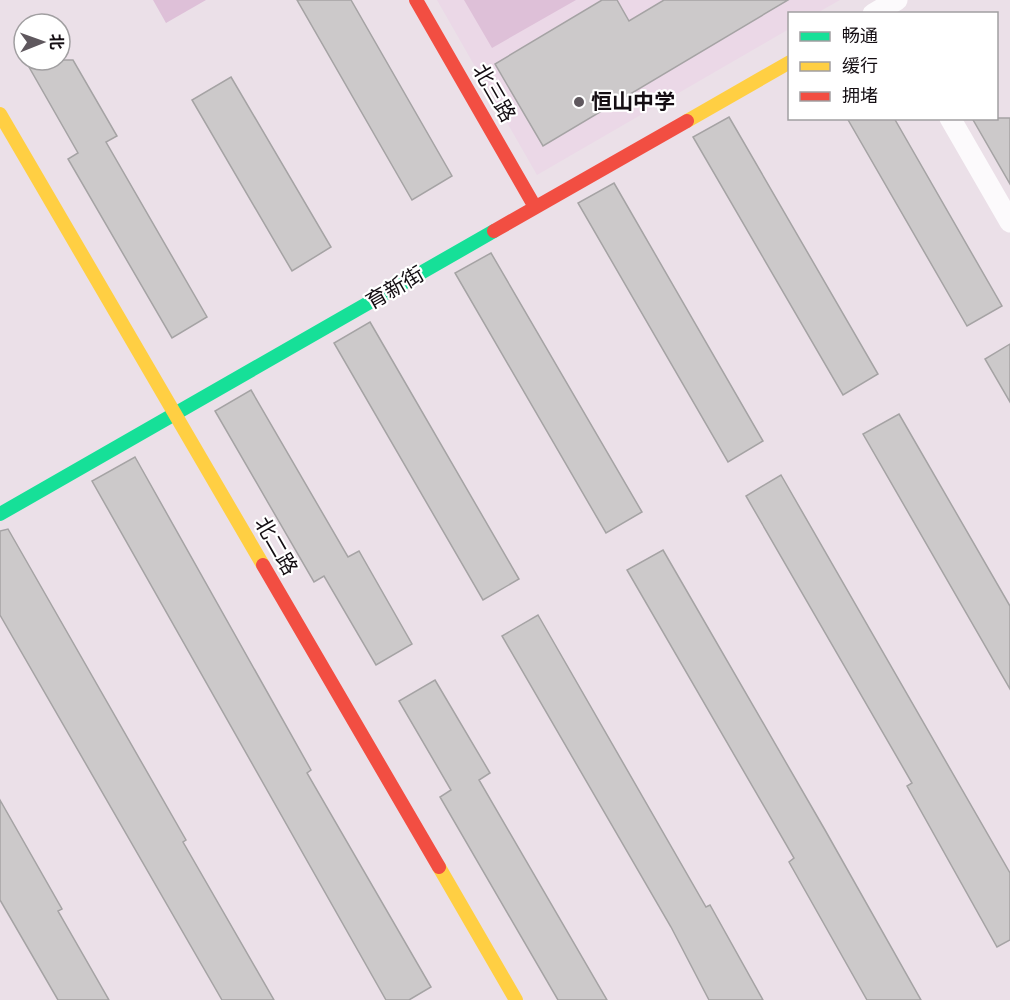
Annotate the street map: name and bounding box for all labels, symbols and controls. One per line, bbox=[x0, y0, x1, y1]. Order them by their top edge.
north arrow bbox=[12, 12, 72, 72]
legend bbox=[788, 12, 998, 120]
text: 畅通 bbox=[842, 25, 878, 47]
text: 北 bbox=[47, 34, 66, 50]
text: 缓行 bbox=[842, 55, 878, 77]
street label: 北三路 bbox=[467, 59, 521, 127]
text: 拥堵 bbox=[842, 85, 878, 107]
place label: 恒山中学 bbox=[591, 89, 675, 115]
marker: 恒山中学 bbox=[572, 95, 586, 109]
street label: 育新街 bbox=[361, 261, 429, 315]
street label: 北二路 bbox=[249, 512, 303, 580]

